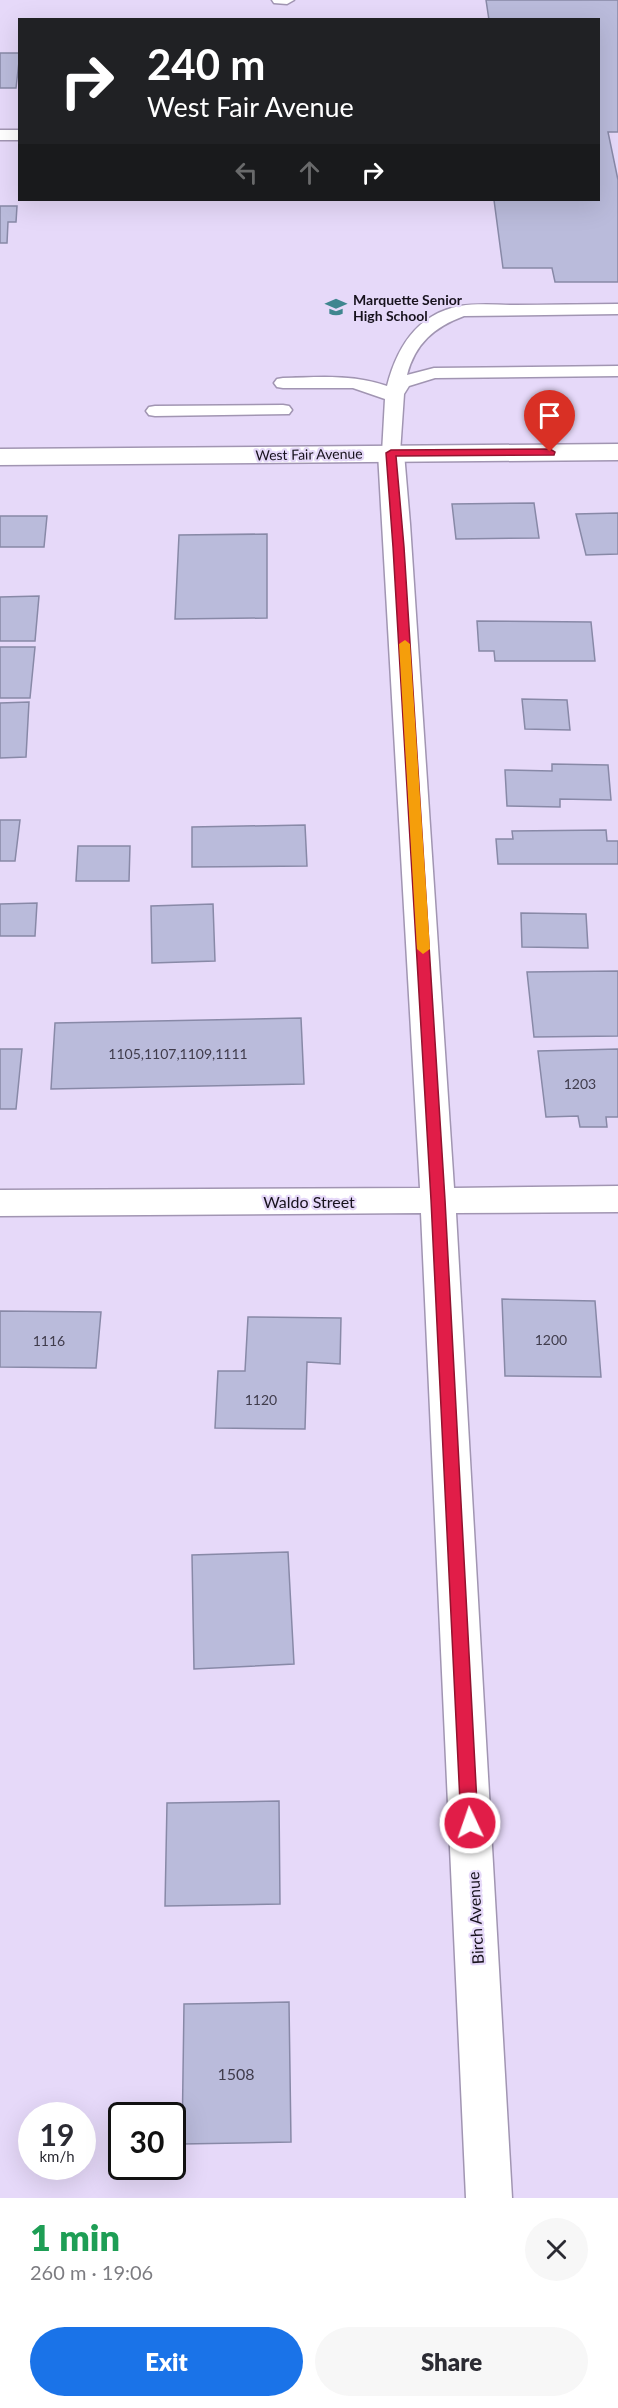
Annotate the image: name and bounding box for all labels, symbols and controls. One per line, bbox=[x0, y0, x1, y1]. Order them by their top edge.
text: 240 m bbox=[147, 39, 265, 89]
icon: right bbox=[48, 42, 126, 120]
text: West Fair Avenue bbox=[147, 90, 354, 123]
icon: left bbox=[230, 156, 263, 189]
icon: ahead bbox=[293, 156, 326, 189]
icon: right bbox=[356, 156, 389, 189]
place label: Marquette Senior High School bbox=[353, 291, 463, 324]
school or university icon: Marquette Senior High School bbox=[324, 295, 348, 319]
pin bbox=[524, 390, 575, 452]
icon: arrive bbox=[533, 399, 566, 432]
street label: West Fair Avenue bbox=[255, 445, 363, 463]
house number: 1105,1107,1109,1111 bbox=[108, 1045, 248, 1062]
house number: 1203 bbox=[564, 1075, 596, 1092]
street label: Waldo Street bbox=[263, 1192, 355, 1211]
house number: 1200 bbox=[535, 1331, 567, 1348]
house number: 1116 bbox=[33, 1332, 65, 1349]
house number: 1120 bbox=[245, 1391, 277, 1408]
position arrow bbox=[438, 1791, 502, 1855]
street label: Birch Avenue bbox=[463, 1871, 487, 1965]
house number: 1508 bbox=[217, 2064, 255, 2083]
speed limit sign: 30 bbox=[108, 2102, 186, 2180]
text: 19 bbox=[40, 2116, 74, 2152]
text: km/h bbox=[39, 2147, 75, 2165]
text: 1 min bbox=[30, 2215, 120, 2259]
button: close bbox=[525, 2218, 588, 2281]
text: 260 m · 19:06 bbox=[30, 2260, 153, 2284]
button: Exit bbox=[30, 2327, 303, 2396]
button: Share bbox=[315, 2327, 588, 2396]

